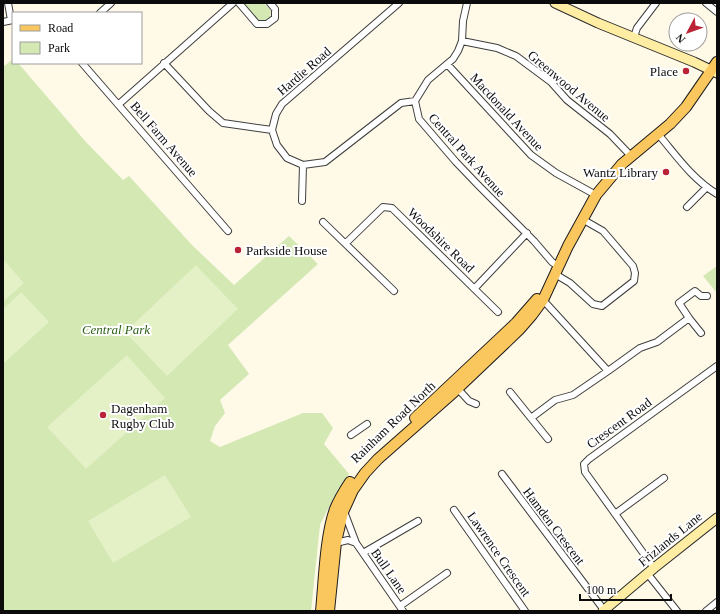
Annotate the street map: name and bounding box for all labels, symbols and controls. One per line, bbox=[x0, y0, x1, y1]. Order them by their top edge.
legend bbox=[12, 12, 142, 64]
north arrow bbox=[668, 12, 708, 52]
text: Road bbox=[48, 21, 73, 35]
text: N bbox=[673, 32, 688, 45]
text: Park bbox=[48, 41, 70, 55]
street label: Hardie Road bbox=[274, 43, 334, 98]
street label: Greenwood Avenue bbox=[525, 47, 613, 125]
place label: Place bbox=[650, 64, 678, 79]
marker: Place bbox=[681, 66, 691, 76]
street label: Macdonald Avenue bbox=[467, 70, 547, 154]
street label: Bell Farm Avenue bbox=[127, 98, 201, 180]
street label: Central Park Avenue bbox=[426, 110, 509, 200]
place label: Wantz Library bbox=[583, 165, 658, 180]
marker: Wantz Library bbox=[661, 167, 671, 177]
street label: Woodshire Road bbox=[405, 204, 478, 276]
place label: Parkside House bbox=[246, 243, 327, 258]
marker: Parkside House bbox=[233, 245, 243, 255]
park label: Central Park bbox=[82, 322, 150, 337]
street label: Rainham Road North bbox=[348, 378, 439, 466]
street label: Crescent Road bbox=[584, 394, 655, 451]
place label: Dagenham Rugby Club bbox=[111, 401, 174, 431]
marker: Dagenham Rugby Club bbox=[98, 410, 108, 420]
street label: Hamden Crescent bbox=[520, 484, 588, 568]
street label: Lawrence Crescent bbox=[464, 509, 534, 600]
street label: Frizlands Lane bbox=[635, 509, 705, 569]
street label: Bull Lane bbox=[368, 546, 410, 597]
scale bar bbox=[580, 576, 671, 602]
text: 100 m bbox=[586, 583, 617, 597]

